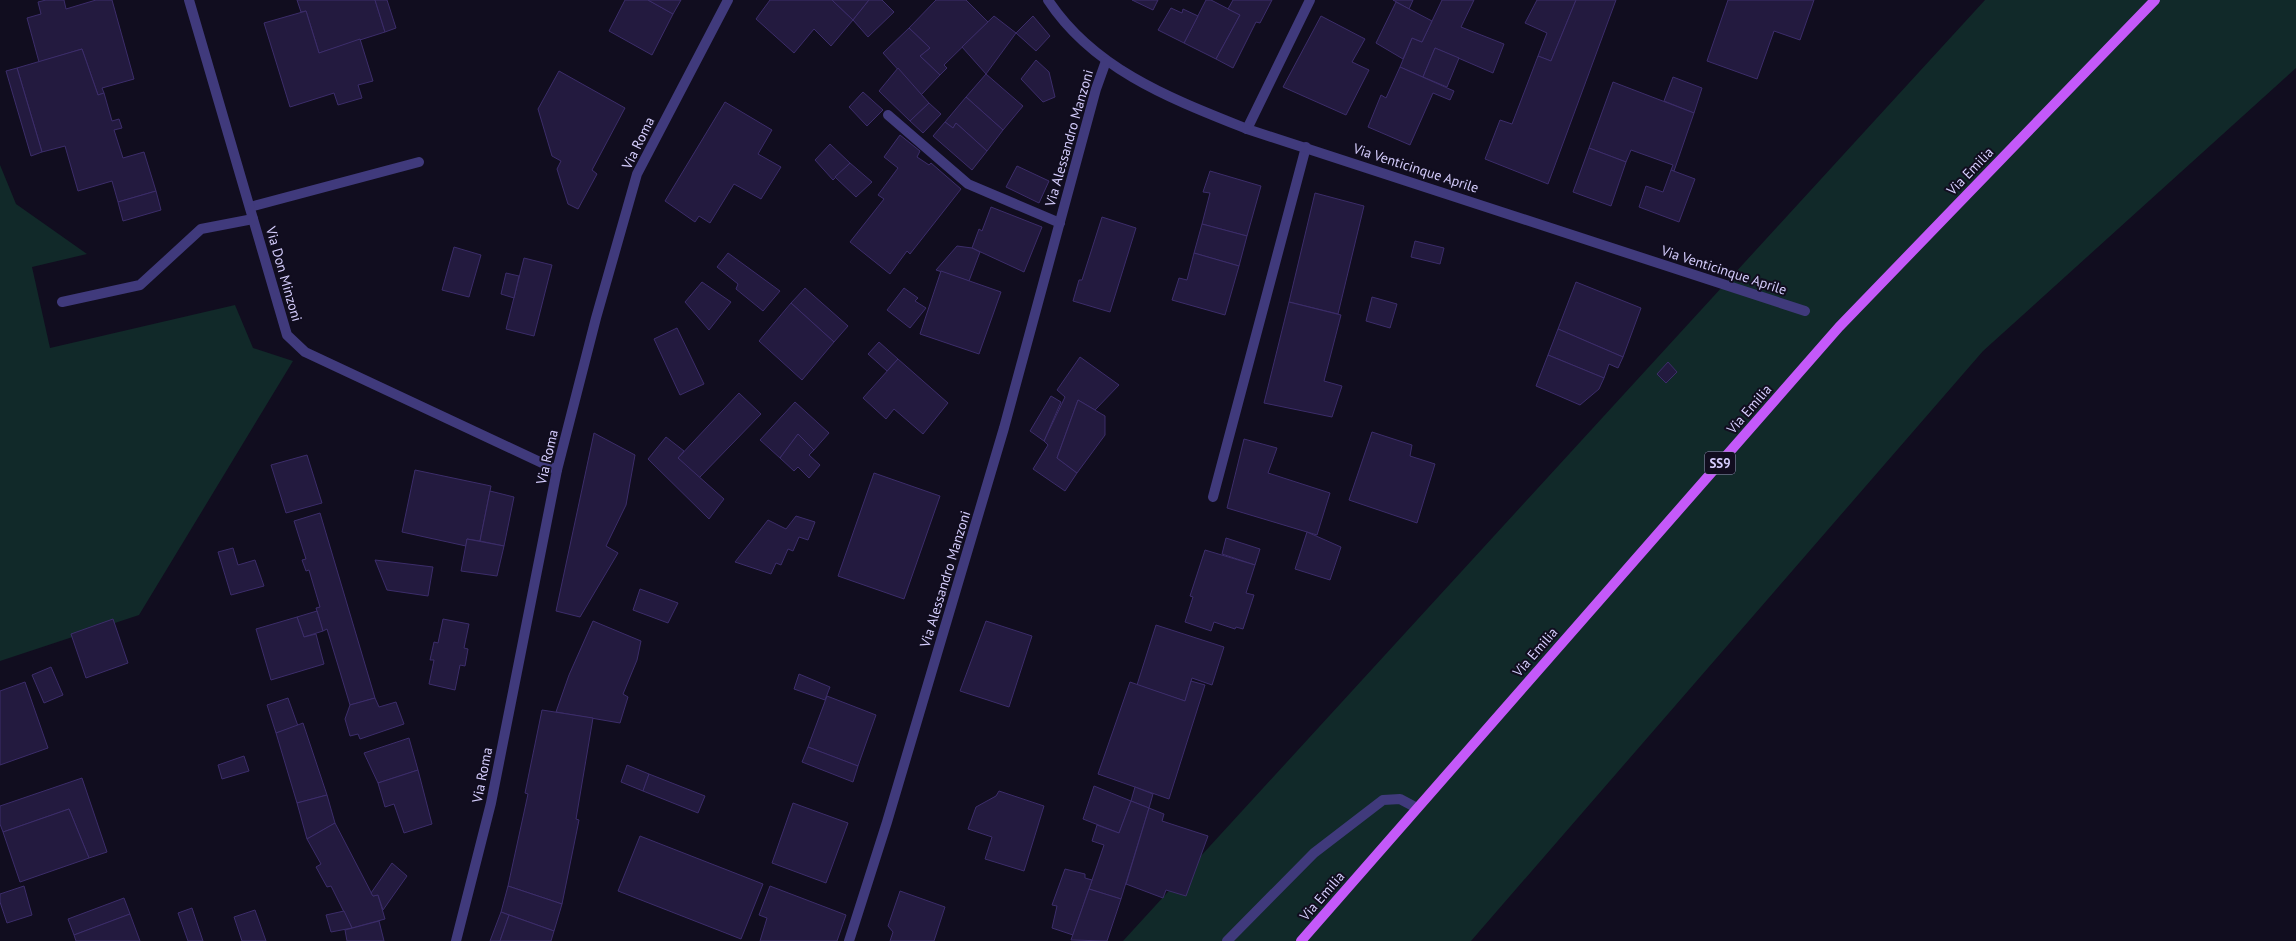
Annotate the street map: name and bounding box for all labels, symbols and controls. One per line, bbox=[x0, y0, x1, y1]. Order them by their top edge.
street label: Via Alessandro Manzoni bbox=[1041, 67, 1097, 210]
street label: Via Roma bbox=[617, 114, 658, 173]
street label: Via Venticinque Aprile bbox=[1350, 139, 1481, 197]
street label: Via Emilia bbox=[1942, 143, 1997, 199]
street label: Via Don Minzoni bbox=[262, 224, 306, 324]
street label: Via Venticinque Aprile bbox=[1658, 241, 1789, 299]
street label: Via Emilia bbox=[1722, 380, 1775, 438]
street label: Via Roma bbox=[532, 428, 562, 487]
road number: SS9 bbox=[1705, 452, 1735, 474]
street label: Via Alessandro Manzoni bbox=[915, 509, 974, 650]
street label: Via Emilia bbox=[1508, 623, 1561, 681]
street label: Via Roma bbox=[468, 746, 496, 805]
street label: Via Emilia bbox=[1295, 867, 1348, 925]

